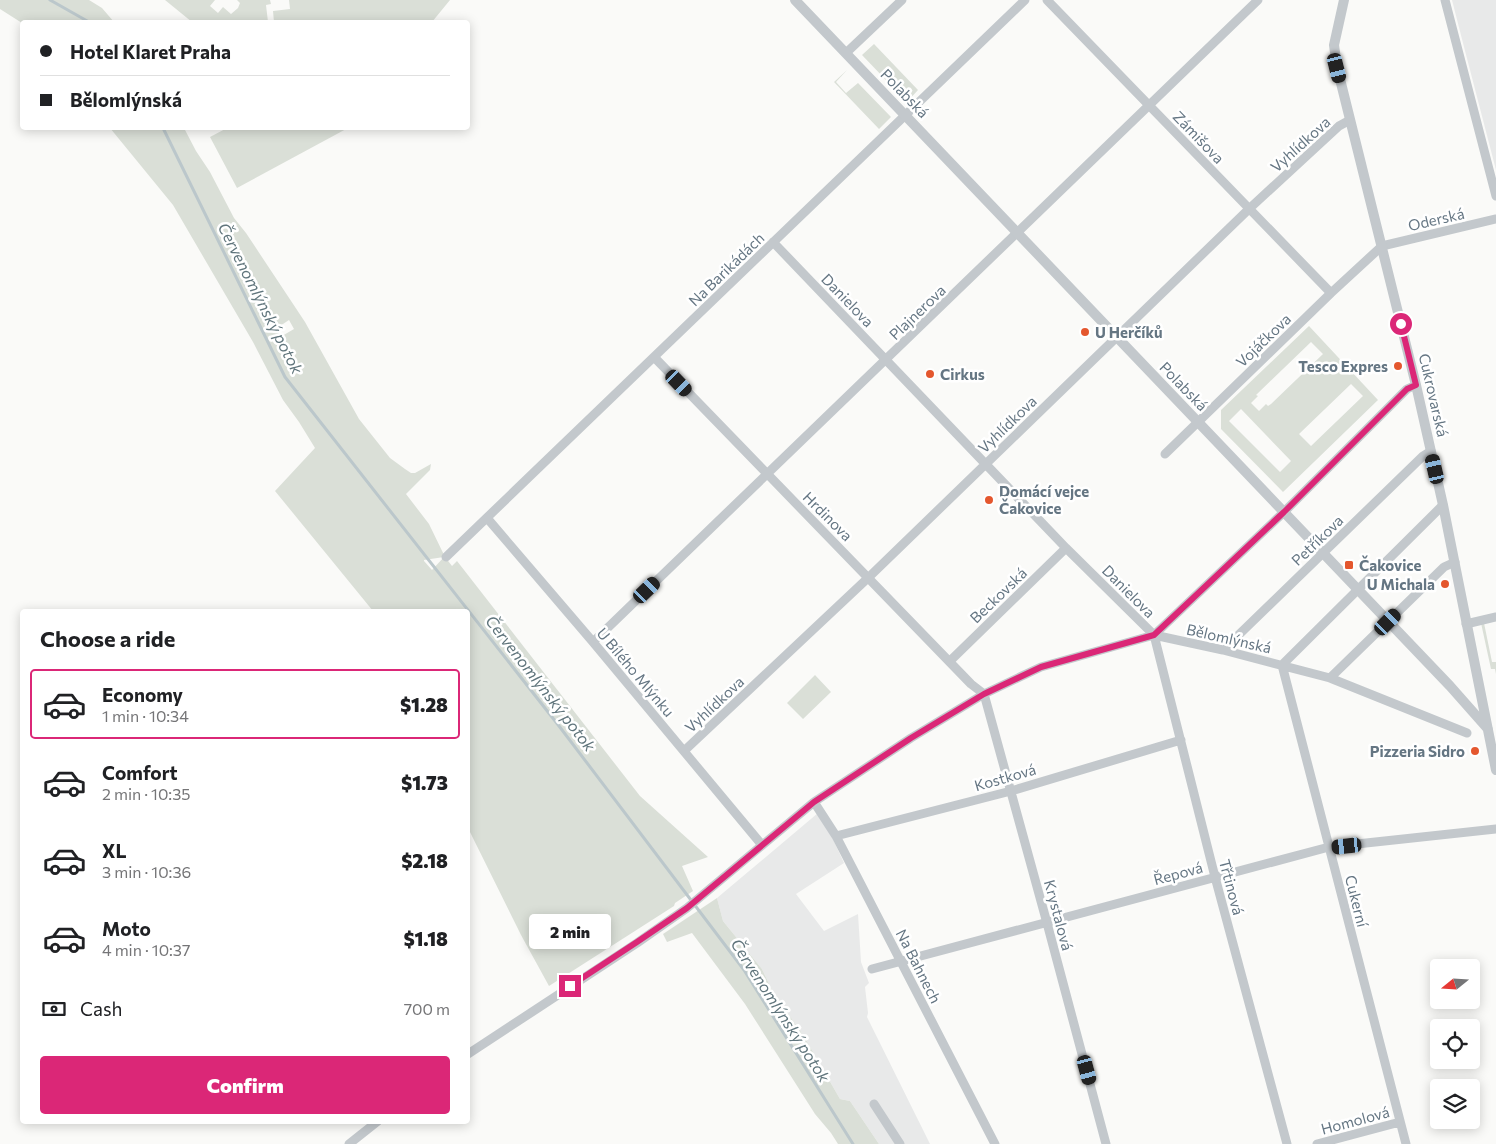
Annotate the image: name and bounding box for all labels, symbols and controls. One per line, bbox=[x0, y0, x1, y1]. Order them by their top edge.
text: Hotel Klaret Praha bbox=[70, 40, 231, 63]
car bbox=[1326, 52, 1347, 84]
street label: Polabská bbox=[877, 65, 933, 121]
text: Bělomlýnská bbox=[70, 88, 182, 111]
street label: Zámišova bbox=[1170, 107, 1228, 167]
street label: Vyhlídkova bbox=[1266, 112, 1334, 176]
street label: Oderská bbox=[1406, 204, 1466, 234]
water label: Červenomlýnský potok bbox=[215, 219, 308, 377]
street label: Na Barikádách bbox=[685, 229, 767, 309]
street label: Danielova bbox=[818, 270, 878, 330]
street label: Plajnerova bbox=[885, 281, 949, 343]
street label: Vojáčkova bbox=[1232, 310, 1294, 370]
route start bbox=[1390, 313, 1412, 335]
place label: U Herčíků bbox=[1095, 323, 1163, 341]
marker: U Herčíků bbox=[1079, 326, 1091, 338]
street label: Cukrovarská bbox=[1416, 352, 1452, 438]
place label: Tesco Expres bbox=[1298, 357, 1388, 375]
street label: Polabská bbox=[1156, 358, 1212, 414]
marker: Tesco Expres bbox=[1392, 360, 1404, 372]
place label: Cirkus bbox=[940, 365, 985, 383]
car bbox=[663, 367, 694, 399]
marker: Cirkus bbox=[924, 368, 936, 380]
street label: Vyhlídkova bbox=[974, 392, 1040, 456]
car bbox=[1424, 453, 1445, 485]
place label: Domácí vejce Čakovice bbox=[999, 482, 1089, 517]
street label: Hrdinova bbox=[800, 488, 856, 544]
marker: Domácí vejce Čakovice bbox=[983, 494, 995, 506]
street label: Petříkova bbox=[1287, 511, 1347, 569]
place label: Čakovice bbox=[1359, 555, 1422, 574]
marker: Čakovice bbox=[1343, 559, 1355, 571]
street label: Danielova bbox=[1099, 561, 1159, 621]
street label: Beckovská bbox=[966, 564, 1030, 626]
car bbox=[630, 574, 663, 606]
place label: U Michala bbox=[1367, 575, 1435, 593]
marker: U Michala bbox=[1439, 578, 1451, 590]
car bbox=[1372, 606, 1403, 638]
water label: Červenomlýnský potok bbox=[482, 611, 600, 755]
street label: Bělomlýnská bbox=[1185, 620, 1273, 656]
street label: U Bílého Mlýnku bbox=[594, 624, 678, 720]
text: Choose a ride bbox=[40, 625, 175, 652]
street label: Vyhlídkova bbox=[681, 672, 747, 736]
icon: car bbox=[42, 682, 87, 727]
text: Economy bbox=[102, 683, 183, 706]
text: $1.28 bbox=[400, 693, 448, 716]
text: 1 min · 10:34 bbox=[102, 706, 189, 725]
place label: Pizzeria Sidro bbox=[1370, 742, 1465, 760]
marker: Pizzeria Sidro bbox=[1469, 745, 1481, 757]
icon: car bbox=[42, 760, 87, 805]
street label: Kostková bbox=[972, 760, 1038, 794]
text: Comfort bbox=[102, 761, 178, 784]
text: $1.73 bbox=[401, 771, 448, 794]
text: 2 min · 10:35 bbox=[102, 784, 190, 803]
car bbox=[1331, 837, 1362, 855]
icon: car bbox=[42, 838, 87, 883]
text: XL bbox=[102, 839, 127, 862]
text: $2.18 bbox=[401, 849, 448, 872]
street label: Řepová bbox=[1151, 857, 1205, 888]
street label: Třtinová bbox=[1216, 857, 1248, 917]
text: 3 min · 10:36 bbox=[102, 862, 191, 881]
street label: Cukerní bbox=[1342, 873, 1372, 930]
street label: Krystalová bbox=[1041, 878, 1077, 952]
callout: 2 min bbox=[529, 914, 611, 948]
icon: car bbox=[42, 916, 87, 961]
text: Moto bbox=[102, 917, 151, 940]
text: 2 min bbox=[550, 922, 590, 941]
street label: Na Bahnech bbox=[893, 926, 945, 1006]
text: $1.18 bbox=[403, 927, 448, 950]
water label: Červenomlýnský potok bbox=[727, 935, 835, 1086]
text: 4 min · 10:37 bbox=[102, 940, 190, 959]
north arrow bbox=[1430, 959, 1480, 1009]
map controls bbox=[1430, 959, 1480, 1129]
route end bbox=[559, 975, 581, 997]
icon: cash bbox=[40, 995, 68, 1023]
text: Cash bbox=[80, 997, 122, 1020]
text: 700 m bbox=[404, 999, 450, 1018]
button: locate bbox=[1430, 1019, 1480, 1069]
car bbox=[1075, 1054, 1098, 1086]
button: Confirm bbox=[40, 1056, 450, 1114]
button: layers bbox=[1430, 1079, 1480, 1129]
street label: Homolová bbox=[1319, 1102, 1391, 1138]

